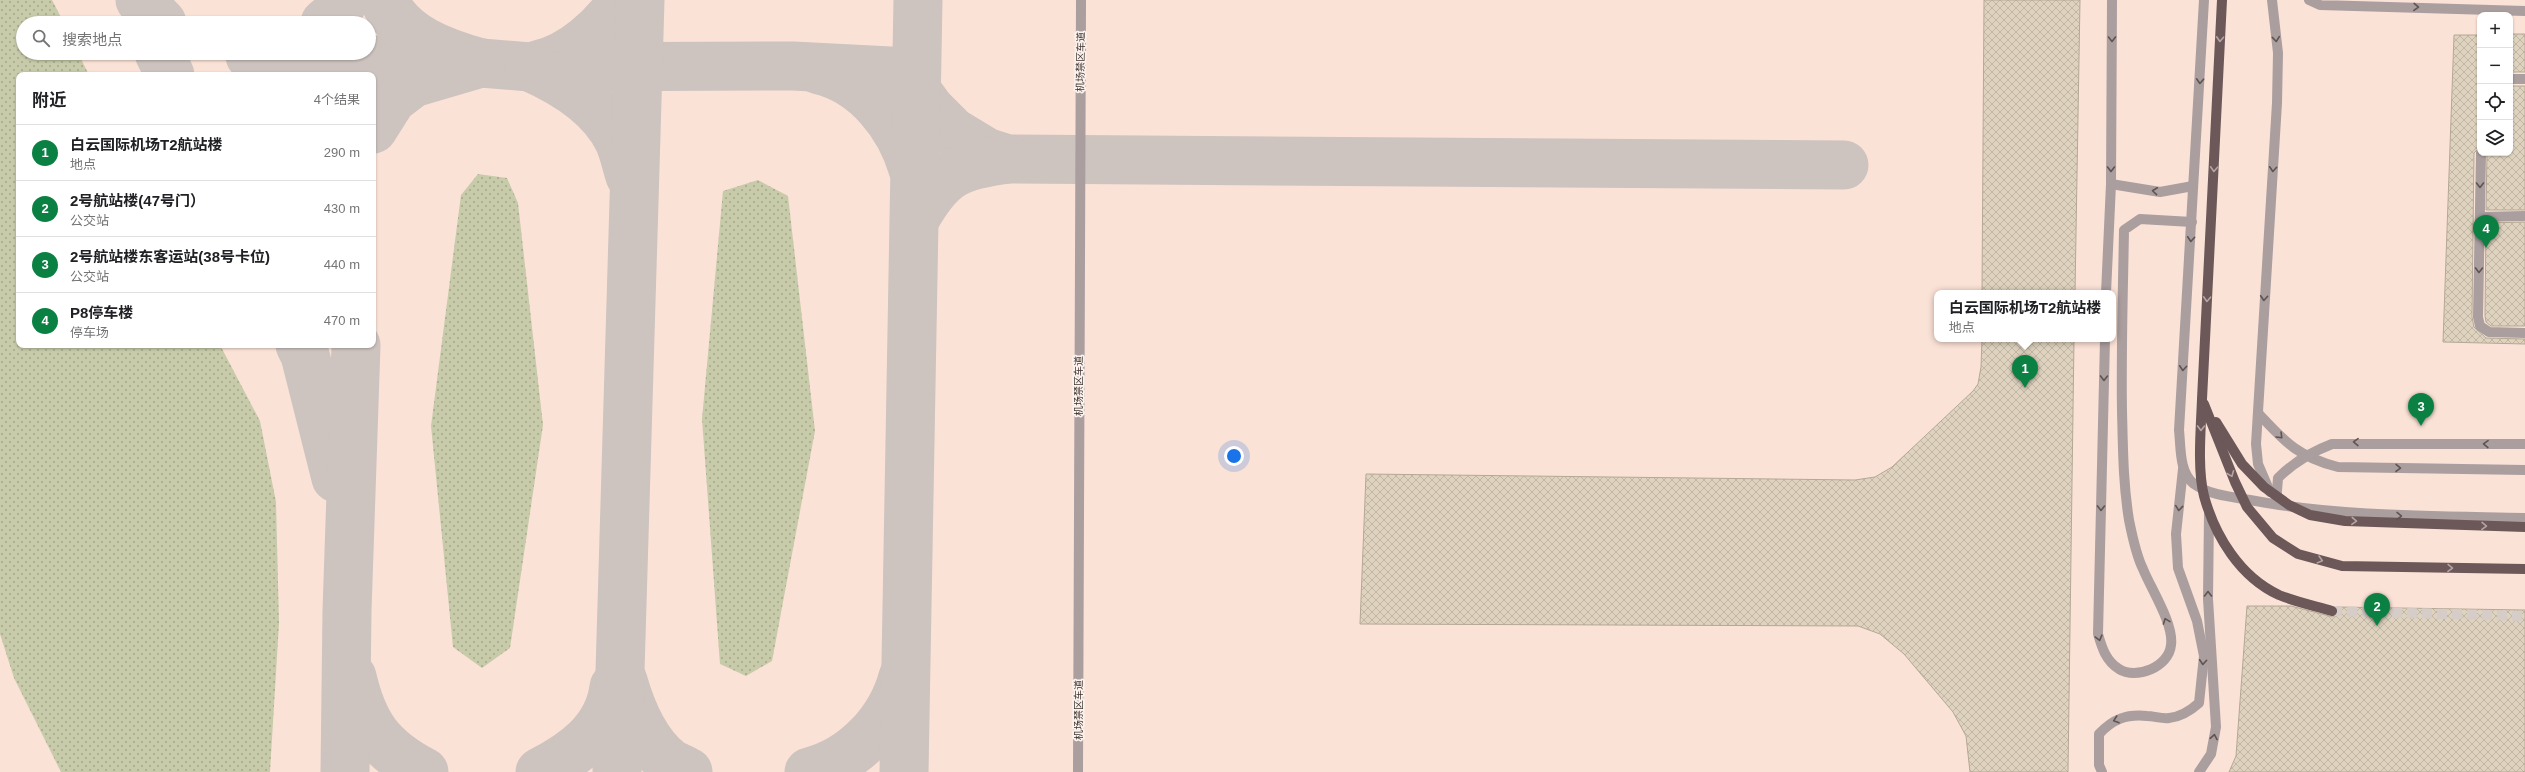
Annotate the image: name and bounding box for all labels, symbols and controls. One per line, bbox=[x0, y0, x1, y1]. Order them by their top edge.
one-way arrow bbox=[2413, 3, 2419, 12]
map controls bbox=[2477, 12, 2513, 156]
button: + bbox=[2477, 12, 2513, 48]
search box bbox=[16, 16, 376, 60]
icon: search bbox=[30, 27, 52, 49]
text: 搜索地点 bbox=[62, 31, 122, 48]
street label: 机场禁区车道 bbox=[1074, 32, 1087, 92]
one-way arrow bbox=[2108, 36, 2116, 42]
one-way arrow bbox=[2216, 36, 2225, 42]
one-way arrow bbox=[2271, 36, 2280, 42]
button: − bbox=[2477, 48, 2513, 84]
one-way arrow bbox=[2195, 78, 2204, 84]
button: locate bbox=[2477, 84, 2513, 120]
text: 附近 bbox=[32, 91, 66, 110]
text: 4个结果 bbox=[314, 92, 360, 107]
button: layers bbox=[2477, 120, 2513, 156]
text: 白云国际机场T2航站楼 bbox=[70, 136, 223, 153]
text: 1 bbox=[41, 145, 49, 160]
text: 290 m bbox=[324, 145, 360, 160]
text: 地点 bbox=[70, 157, 96, 172]
one-way arrow bbox=[2107, 166, 2115, 172]
one-way arrow bbox=[2209, 166, 2218, 172]
one-way arrow bbox=[2268, 166, 2277, 172]
one-way arrow bbox=[2476, 182, 2484, 188]
one-way arrow bbox=[2152, 187, 2158, 196]
text: 2号航站楼(47号门） bbox=[70, 192, 205, 209]
text: 2 bbox=[41, 201, 49, 216]
text: 430 m bbox=[324, 201, 360, 216]
text: 公交站 bbox=[70, 213, 109, 228]
pin: 4 bbox=[2473, 215, 2499, 248]
one-way arrow bbox=[2186, 236, 2195, 242]
text: 2号航站楼东客运站(38号卡位) bbox=[70, 248, 270, 265]
text: 3 bbox=[41, 257, 49, 272]
text: 440 m bbox=[324, 257, 360, 272]
one-way arrow bbox=[2475, 267, 2483, 273]
text: 公交站 bbox=[70, 269, 109, 284]
popup bbox=[1934, 290, 2116, 342]
one-way arrow bbox=[2260, 295, 2268, 301]
one-way arrow bbox=[2202, 296, 2211, 302]
text: 白云国际机场T2航站楼 bbox=[1949, 299, 2101, 316]
text: P8停车楼 bbox=[70, 304, 133, 321]
text: 4 bbox=[41, 313, 49, 328]
text: 470 m bbox=[324, 313, 360, 328]
text: 地点 bbox=[1949, 320, 1975, 335]
text: 停车场 bbox=[70, 325, 109, 340]
pin: 1 bbox=[2012, 355, 2038, 388]
street label: 机场禁区车道 bbox=[1073, 356, 1084, 416]
one-way arrow bbox=[2178, 365, 2187, 371]
one-way arrow bbox=[2099, 375, 2108, 381]
pin: 3 bbox=[2408, 393, 2434, 426]
one-way arrow bbox=[2197, 425, 2205, 431]
one-way arrow bbox=[2275, 432, 2283, 439]
one-way arrow bbox=[2353, 438, 2359, 446]
one-way arrow bbox=[2483, 440, 2489, 448]
your location bbox=[1224, 446, 1244, 466]
one-way arrow bbox=[2395, 464, 2401, 472]
one-way arrow bbox=[2227, 470, 2235, 477]
one-way arrow bbox=[2096, 505, 2105, 511]
one-way arrow bbox=[2175, 505, 2184, 511]
one-way arrow bbox=[2396, 512, 2402, 520]
one-way arrow bbox=[2351, 517, 2357, 526]
one-way arrow bbox=[2481, 522, 2487, 530]
one-way arrow bbox=[2317, 556, 2324, 564]
one-way arrow bbox=[2447, 564, 2453, 572]
one-way arrow bbox=[2204, 591, 2212, 597]
pin: 2 bbox=[2364, 593, 2390, 626]
one-way arrow bbox=[2162, 617, 2171, 624]
one-way arrow bbox=[2095, 634, 2103, 641]
one-way arrow bbox=[2198, 659, 2207, 665]
street label: 机场禁区车道 bbox=[1073, 680, 1084, 740]
one-way arrow bbox=[2112, 716, 2119, 724]
one-way arrow bbox=[2209, 734, 2218, 740]

